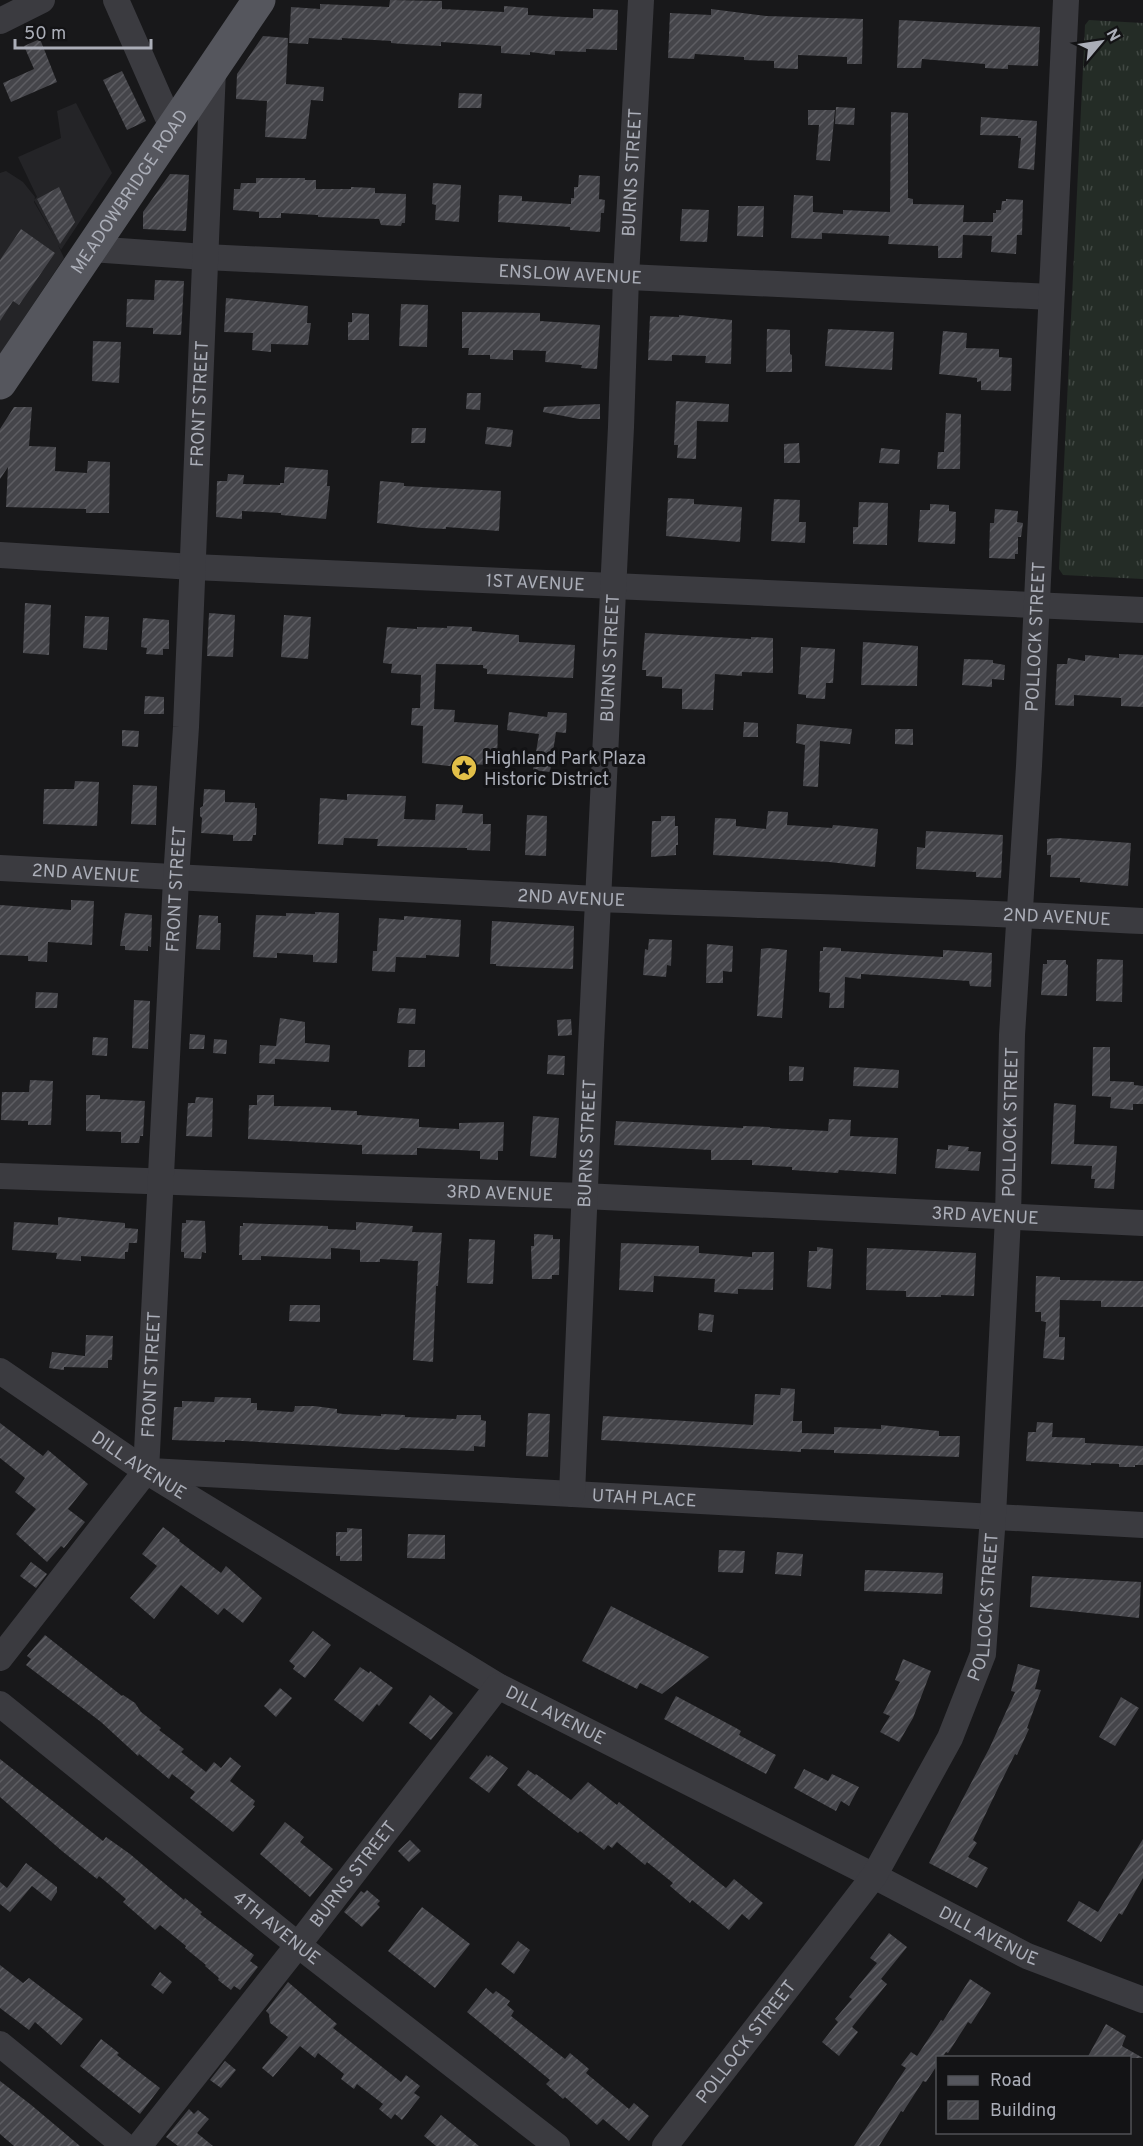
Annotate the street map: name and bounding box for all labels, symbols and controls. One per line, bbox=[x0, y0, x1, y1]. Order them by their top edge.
scale bar bbox=[15, 12, 152, 50]
north arrow bbox=[1071, 12, 1131, 72]
text: 50 m bbox=[24, 23, 66, 46]
text: N bbox=[1101, 26, 1124, 46]
street label: MEADOWBRIDGE ROAD bbox=[67, 106, 194, 279]
street label: BURNS STREET bbox=[618, 108, 648, 237]
street label: ENSLOW AVENUE bbox=[498, 261, 643, 291]
street label: FRONT STREET bbox=[187, 340, 215, 467]
street label: POLLOCK STREET bbox=[1022, 561, 1052, 712]
street label: 1ST AVENUE bbox=[485, 570, 585, 598]
street label: BURNS STREET bbox=[597, 593, 626, 723]
place label: Highland Park Plaza Historic District bbox=[484, 748, 646, 792]
place icon: Highland Park Plaza Historic District bbox=[449, 753, 479, 783]
street label: FRONT STREET bbox=[162, 825, 192, 953]
street label: 2ND AVENUE bbox=[31, 860, 140, 889]
street label: 2ND AVENUE bbox=[517, 885, 626, 913]
street label: 2ND AVENUE bbox=[1002, 904, 1111, 932]
street label: POLLOCK STREET bbox=[998, 1047, 1025, 1197]
street label: BURNS STREET bbox=[574, 1079, 603, 1208]
street label: 3RD AVENUE bbox=[446, 1181, 554, 1208]
street label: 3RD AVENUE bbox=[931, 1203, 1039, 1231]
street label: FRONT STREET bbox=[138, 1311, 167, 1438]
street label: DILL AVENUE bbox=[86, 1427, 190, 1506]
street label: UTAH PLACE bbox=[591, 1485, 697, 1514]
street label: POLLOCK STREET bbox=[963, 1532, 1005, 1685]
street label: DILL AVENUE bbox=[501, 1682, 609, 1751]
street label: BURNS STREET bbox=[306, 1817, 402, 1933]
street label: 4TH AVENUE bbox=[227, 1887, 324, 1971]
street label: DILL AVENUE bbox=[934, 1902, 1041, 1972]
street label: POLLOCK STREET bbox=[692, 1976, 802, 2109]
legend bbox=[936, 2056, 1131, 2134]
text: Road bbox=[990, 2070, 1032, 2093]
text: Building bbox=[990, 2100, 1056, 2123]

